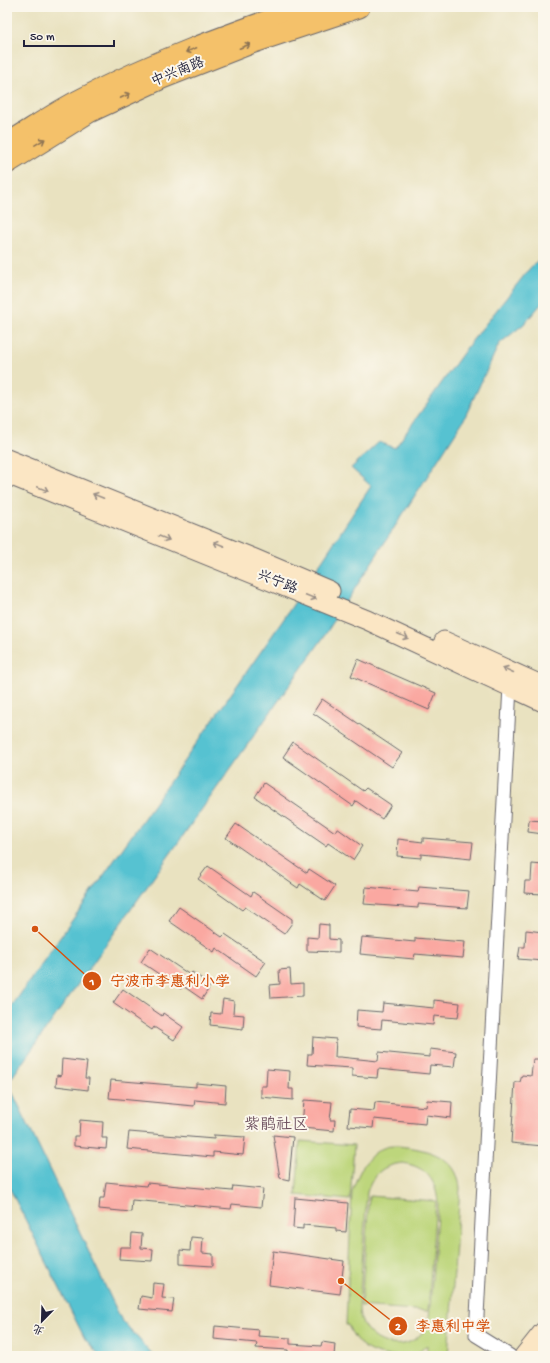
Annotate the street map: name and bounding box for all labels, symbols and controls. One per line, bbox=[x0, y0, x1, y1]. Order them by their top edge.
scale bar bbox=[24, 22, 114, 48]
text: 50 m bbox=[30, 31, 55, 45]
one-way arrow bbox=[238, 41, 250, 49]
one-way arrow bbox=[186, 46, 198, 54]
street label: 中兴南路 bbox=[148, 54, 207, 91]
one-way arrow bbox=[118, 92, 130, 99]
one-way arrow bbox=[34, 137, 46, 145]
one-way arrow bbox=[37, 486, 49, 493]
one-way arrow bbox=[93, 491, 105, 499]
one-way arrow bbox=[157, 535, 169, 542]
one-way arrow bbox=[213, 540, 225, 548]
street label: 兴宁路 bbox=[254, 566, 300, 599]
one-way arrow bbox=[304, 594, 316, 601]
one-way arrow bbox=[396, 633, 408, 640]
one-way arrow bbox=[502, 666, 514, 673]
callout: 宁波市李惠利小学 bbox=[82, 967, 238, 994]
text: 宁波市李惠利小学 bbox=[110, 973, 230, 992]
text: 1 bbox=[89, 976, 95, 990]
district label: 紫鹃社区 bbox=[244, 1115, 308, 1136]
north arrow bbox=[22, 1301, 62, 1341]
callout: 李惠利中学 bbox=[388, 1312, 499, 1339]
text: 李惠利中学 bbox=[415, 1318, 491, 1337]
text: 北 bbox=[31, 1321, 46, 1336]
text: 2 bbox=[395, 1321, 401, 1335]

